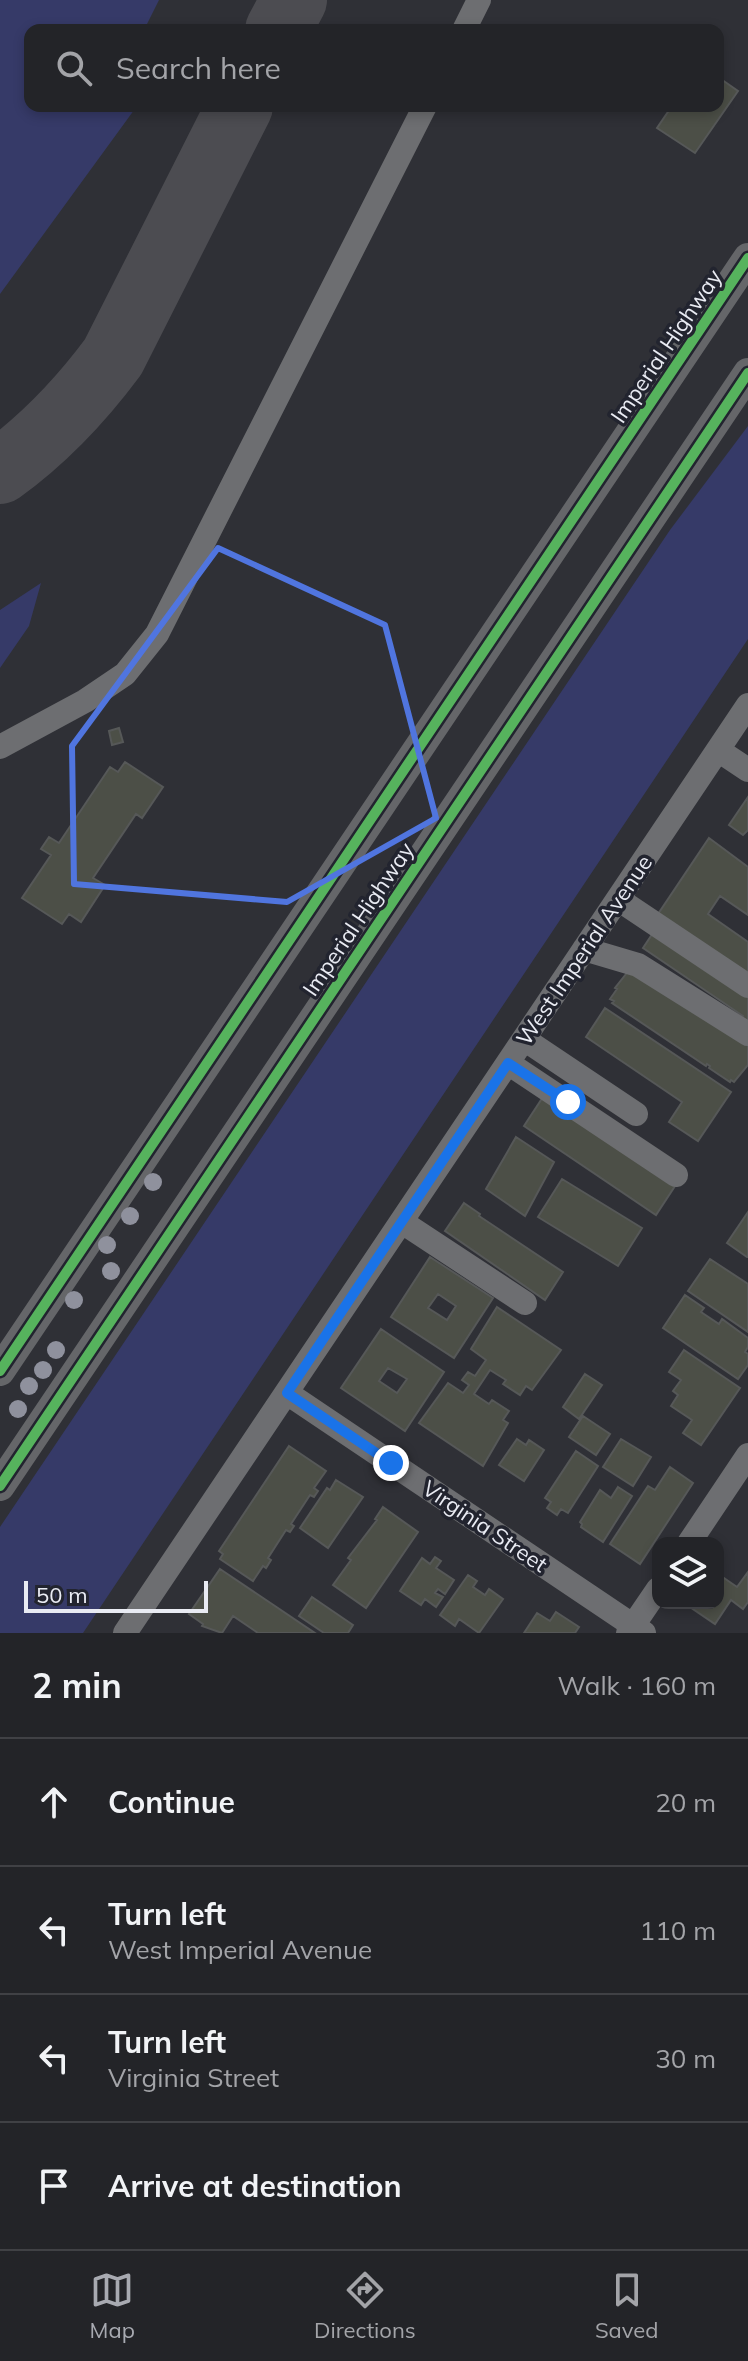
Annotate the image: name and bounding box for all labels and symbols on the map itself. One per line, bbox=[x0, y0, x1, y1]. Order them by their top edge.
street label: Imperial Highway bbox=[604, 264, 728, 428]
street label: Imperial Highway bbox=[296, 837, 420, 1001]
street label: West Imperial Avenue bbox=[510, 849, 658, 1051]
route start bbox=[550, 1084, 586, 1120]
route end bbox=[373, 1445, 409, 1481]
street label: Virginia Street bbox=[417, 1474, 553, 1578]
scale bar bbox=[24, 1577, 208, 1613]

